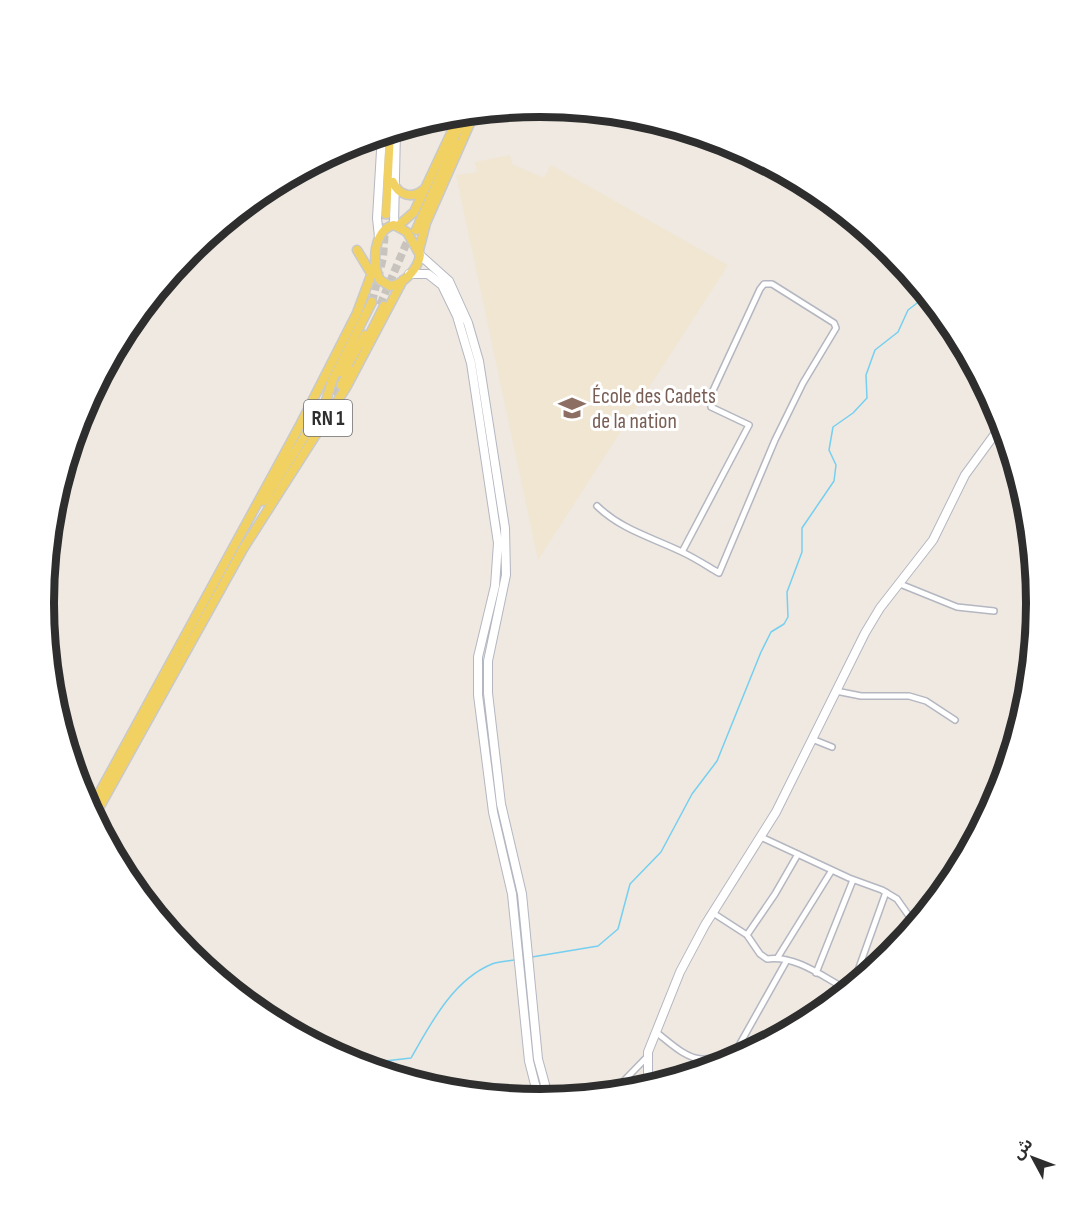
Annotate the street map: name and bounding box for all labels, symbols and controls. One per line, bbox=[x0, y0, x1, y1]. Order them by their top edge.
place label: École des Cadets de la nation bbox=[592, 383, 716, 435]
school or university icon: École des Cadets de la nation bbox=[557, 393, 587, 423]
road number: RN 1 bbox=[304, 400, 352, 436]
north arrow bbox=[1003, 1128, 1063, 1188]
text: ش bbox=[1008, 1135, 1037, 1164]

